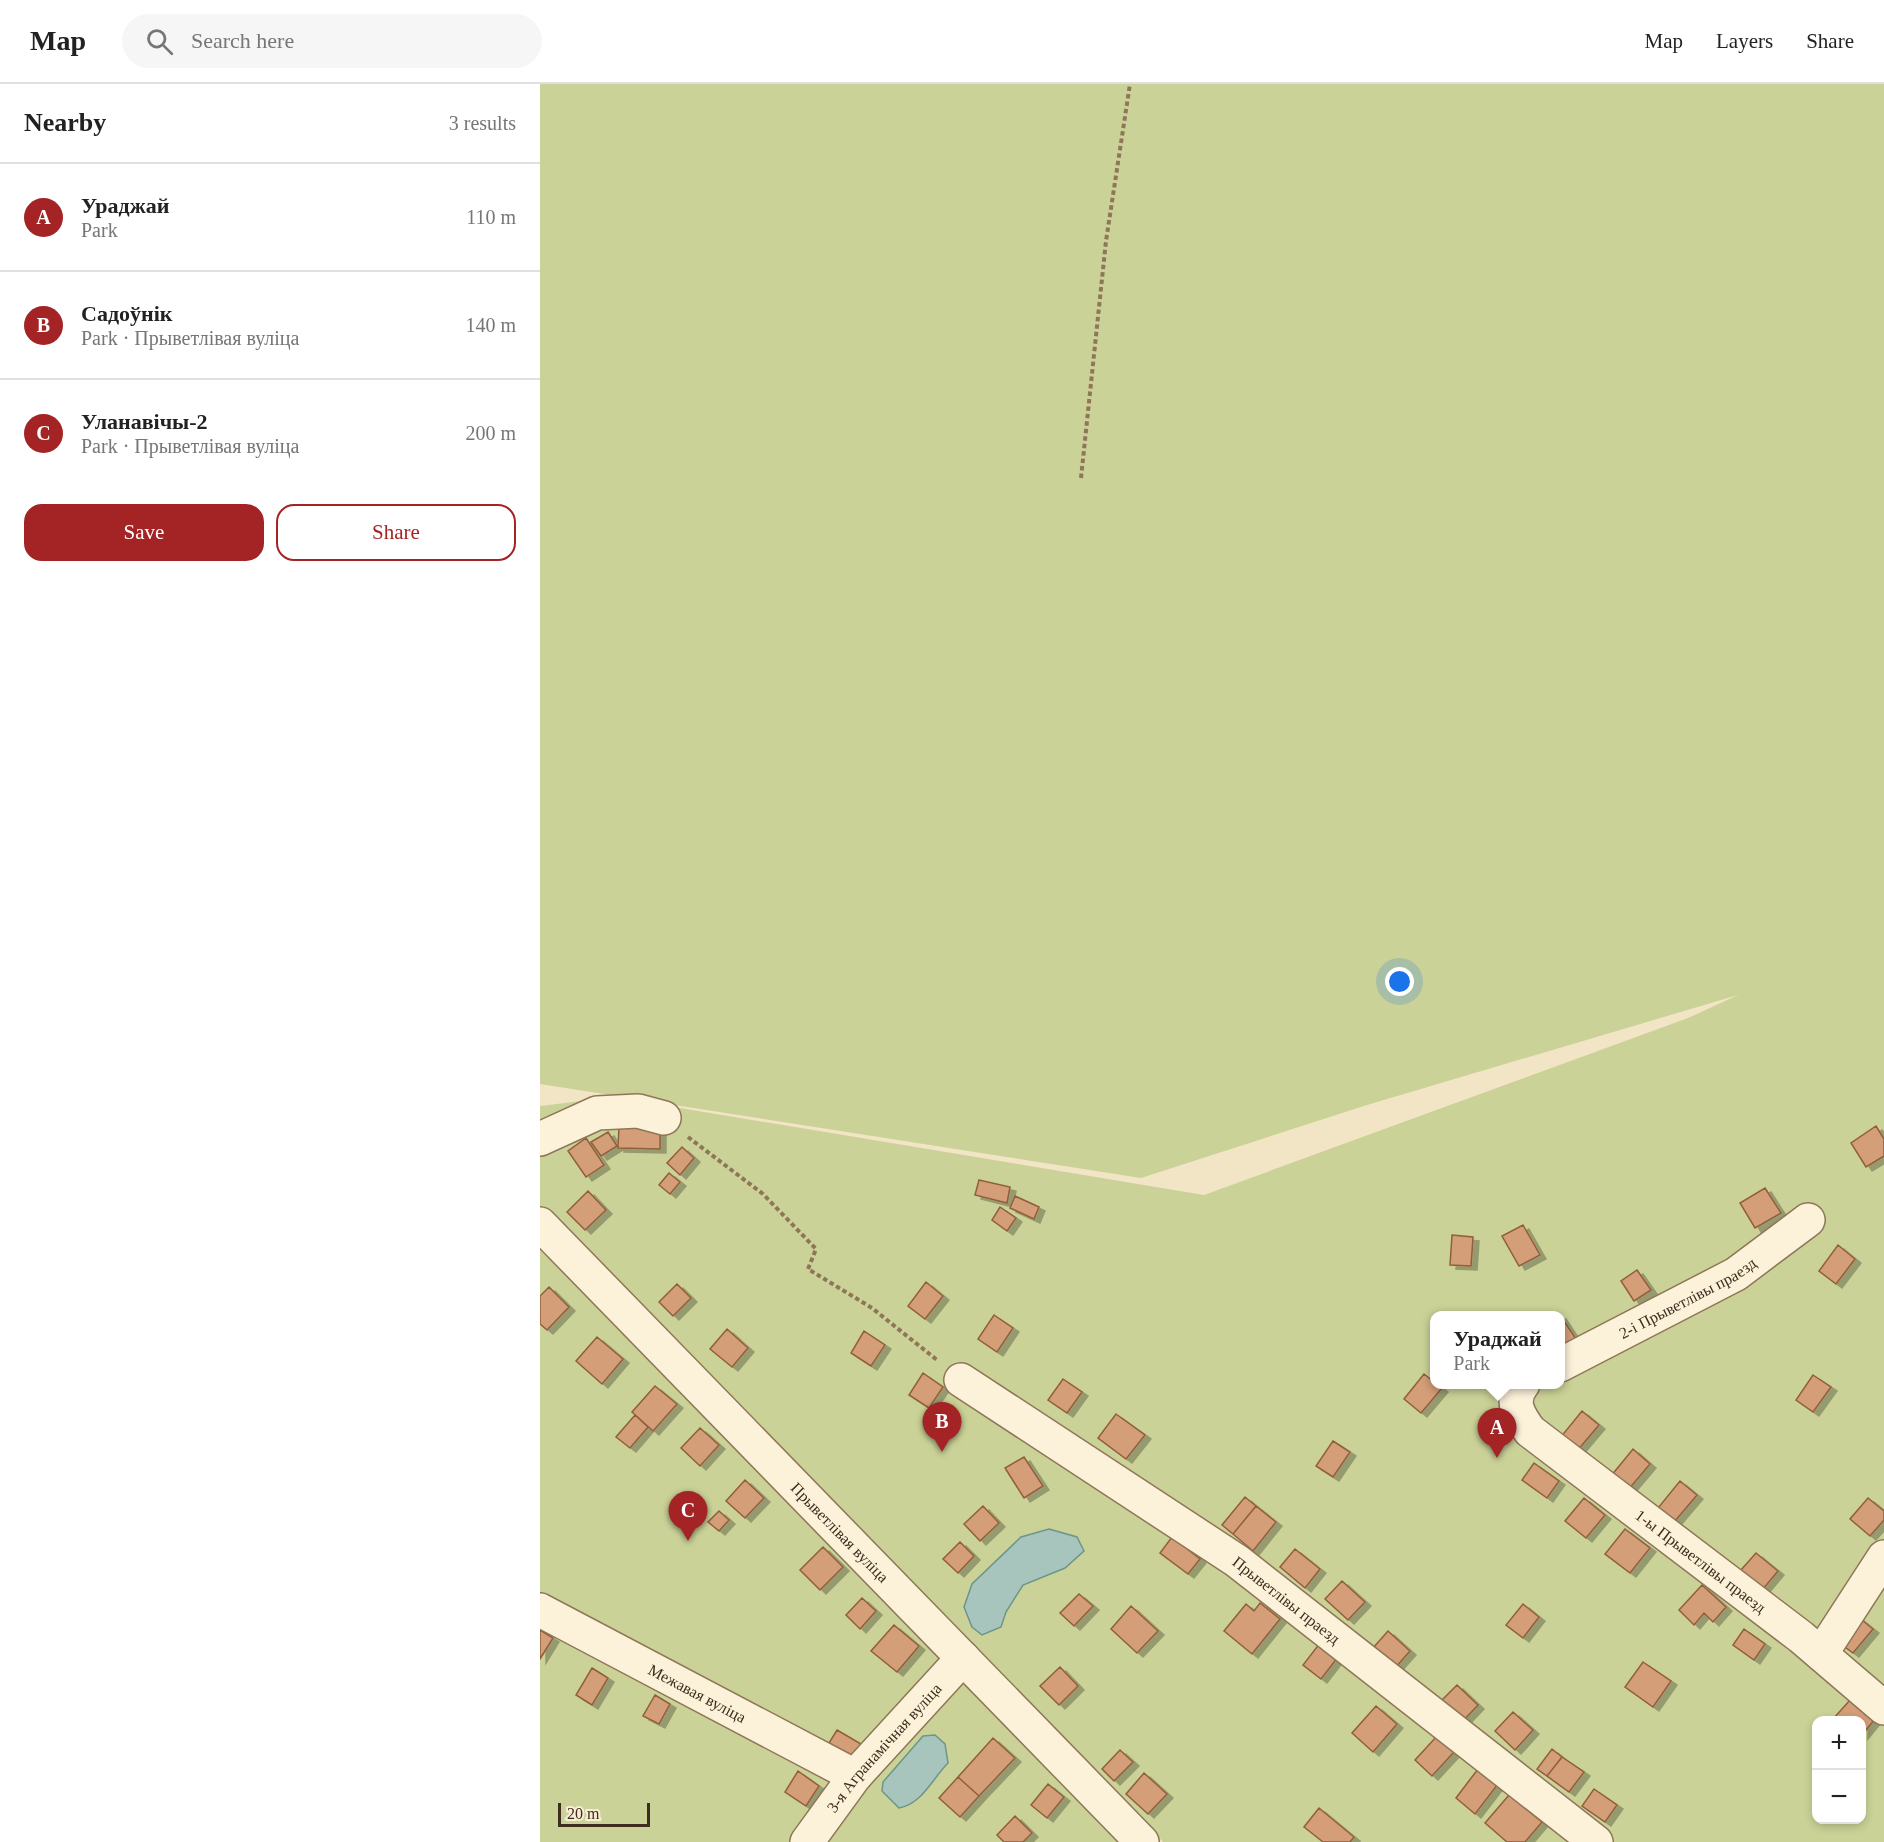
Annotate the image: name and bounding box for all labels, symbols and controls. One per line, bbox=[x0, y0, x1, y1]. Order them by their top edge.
search box bbox=[122, 14, 542, 68]
text: Map bbox=[30, 25, 86, 56]
icon: search bbox=[143, 25, 176, 58]
text: Search here bbox=[191, 28, 294, 53]
text: Map bbox=[1645, 29, 1683, 53]
text: Layers bbox=[1716, 29, 1773, 53]
text: Share bbox=[1806, 29, 1854, 53]
text: Nearby bbox=[24, 108, 106, 137]
text: 3 results bbox=[449, 112, 516, 134]
text: Ураджай bbox=[81, 193, 169, 218]
text: A bbox=[36, 206, 51, 228]
text: 110 m bbox=[466, 206, 516, 228]
text: Park bbox=[81, 219, 118, 241]
text: Садоўнік bbox=[81, 301, 172, 326]
text: B bbox=[37, 314, 50, 336]
text: 140 m bbox=[465, 314, 516, 336]
text: Park · Прыветлівая вуліца bbox=[81, 327, 299, 349]
text: Уланавічы-2 bbox=[81, 409, 208, 434]
text: C bbox=[36, 422, 51, 444]
text: 200 m bbox=[465, 422, 516, 444]
text: Park · Прыветлівая вуліца bbox=[81, 435, 299, 457]
button: Save bbox=[24, 504, 264, 561]
button: Share bbox=[276, 504, 516, 561]
your location bbox=[1385, 967, 1414, 996]
street label: 2-і Прыветлівы праезд bbox=[1616, 1254, 1760, 1342]
popup bbox=[1430, 1311, 1565, 1389]
text: Ураджай bbox=[1453, 1326, 1542, 1351]
text: Park bbox=[1453, 1352, 1490, 1374]
pin: B bbox=[922, 1402, 962, 1452]
pin: A bbox=[1478, 1408, 1516, 1458]
street label: Прыветлівая вуліца bbox=[787, 1479, 892, 1586]
pin: C bbox=[668, 1492, 708, 1541]
street label: 1-ы Прыветлівы праезд bbox=[1632, 1506, 1769, 1617]
street label: Прыветлівы праезд bbox=[1229, 1553, 1343, 1648]
street label: Межавая вуліца bbox=[646, 1661, 749, 1726]
street label: 3-я Агранамічная вуліца bbox=[824, 1680, 945, 1816]
map controls bbox=[1812, 1716, 1866, 1824]
button: + bbox=[1812, 1716, 1866, 1770]
button: − bbox=[1812, 1770, 1866, 1824]
scale bar bbox=[558, 1800, 650, 1828]
text: 20 m bbox=[567, 1805, 599, 1822]

